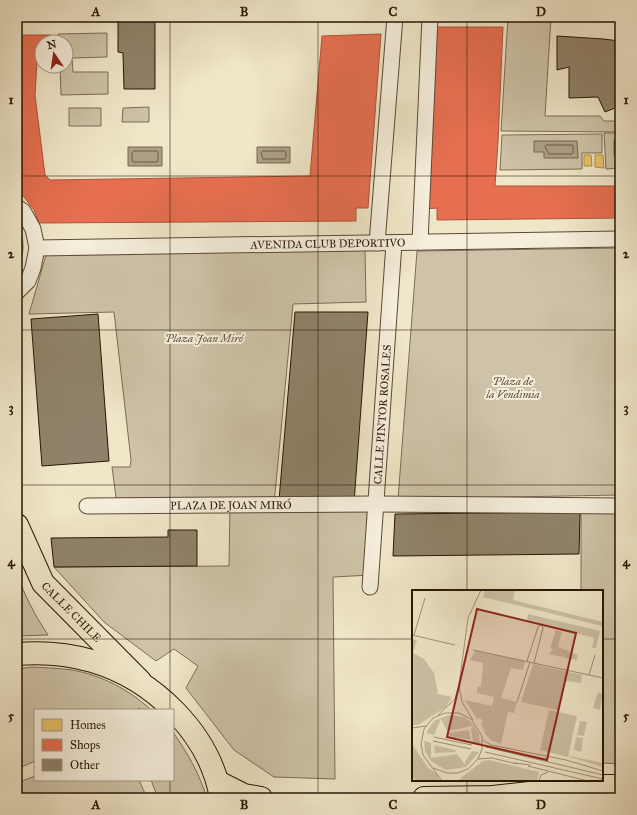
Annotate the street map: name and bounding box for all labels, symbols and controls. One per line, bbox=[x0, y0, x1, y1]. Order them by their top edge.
text: A bbox=[91, 4, 101, 20]
text: B bbox=[240, 4, 249, 20]
text: C bbox=[389, 4, 398, 20]
text: D bbox=[536, 4, 546, 20]
north arrow bbox=[34, 34, 74, 74]
text: N bbox=[46, 37, 59, 52]
text: 1 bbox=[8, 92, 14, 108]
text: 1 bbox=[623, 92, 629, 108]
street label: AVENIDA CLUB DEPORTIVO bbox=[249, 236, 406, 251]
text: 2 bbox=[8, 246, 15, 262]
text: 2 bbox=[623, 246, 630, 262]
park label: Plaza Joan Miró bbox=[165, 332, 245, 345]
street label: CALLE PINTOR ROSALES bbox=[371, 344, 393, 485]
park label: Plaza de la Vendimia bbox=[485, 375, 540, 401]
text: 3 bbox=[8, 400, 14, 416]
text: 3 bbox=[623, 400, 629, 416]
street label: PLAZA DE JOAN MIRÓ bbox=[170, 497, 292, 513]
text: 4 bbox=[7, 554, 15, 570]
text: 4 bbox=[622, 554, 630, 570]
street label: CALLE CHILE bbox=[39, 579, 104, 645]
inset map bbox=[412, 590, 603, 781]
text: 5 bbox=[8, 708, 15, 724]
text: 5 bbox=[623, 708, 630, 724]
legend bbox=[34, 709, 174, 781]
text: Homes bbox=[70, 718, 106, 732]
text: Shops bbox=[70, 738, 100, 752]
text: Other bbox=[70, 758, 100, 772]
text: A bbox=[91, 797, 101, 813]
text: B bbox=[240, 797, 249, 813]
text: C bbox=[389, 797, 398, 813]
text: D bbox=[536, 797, 546, 813]

